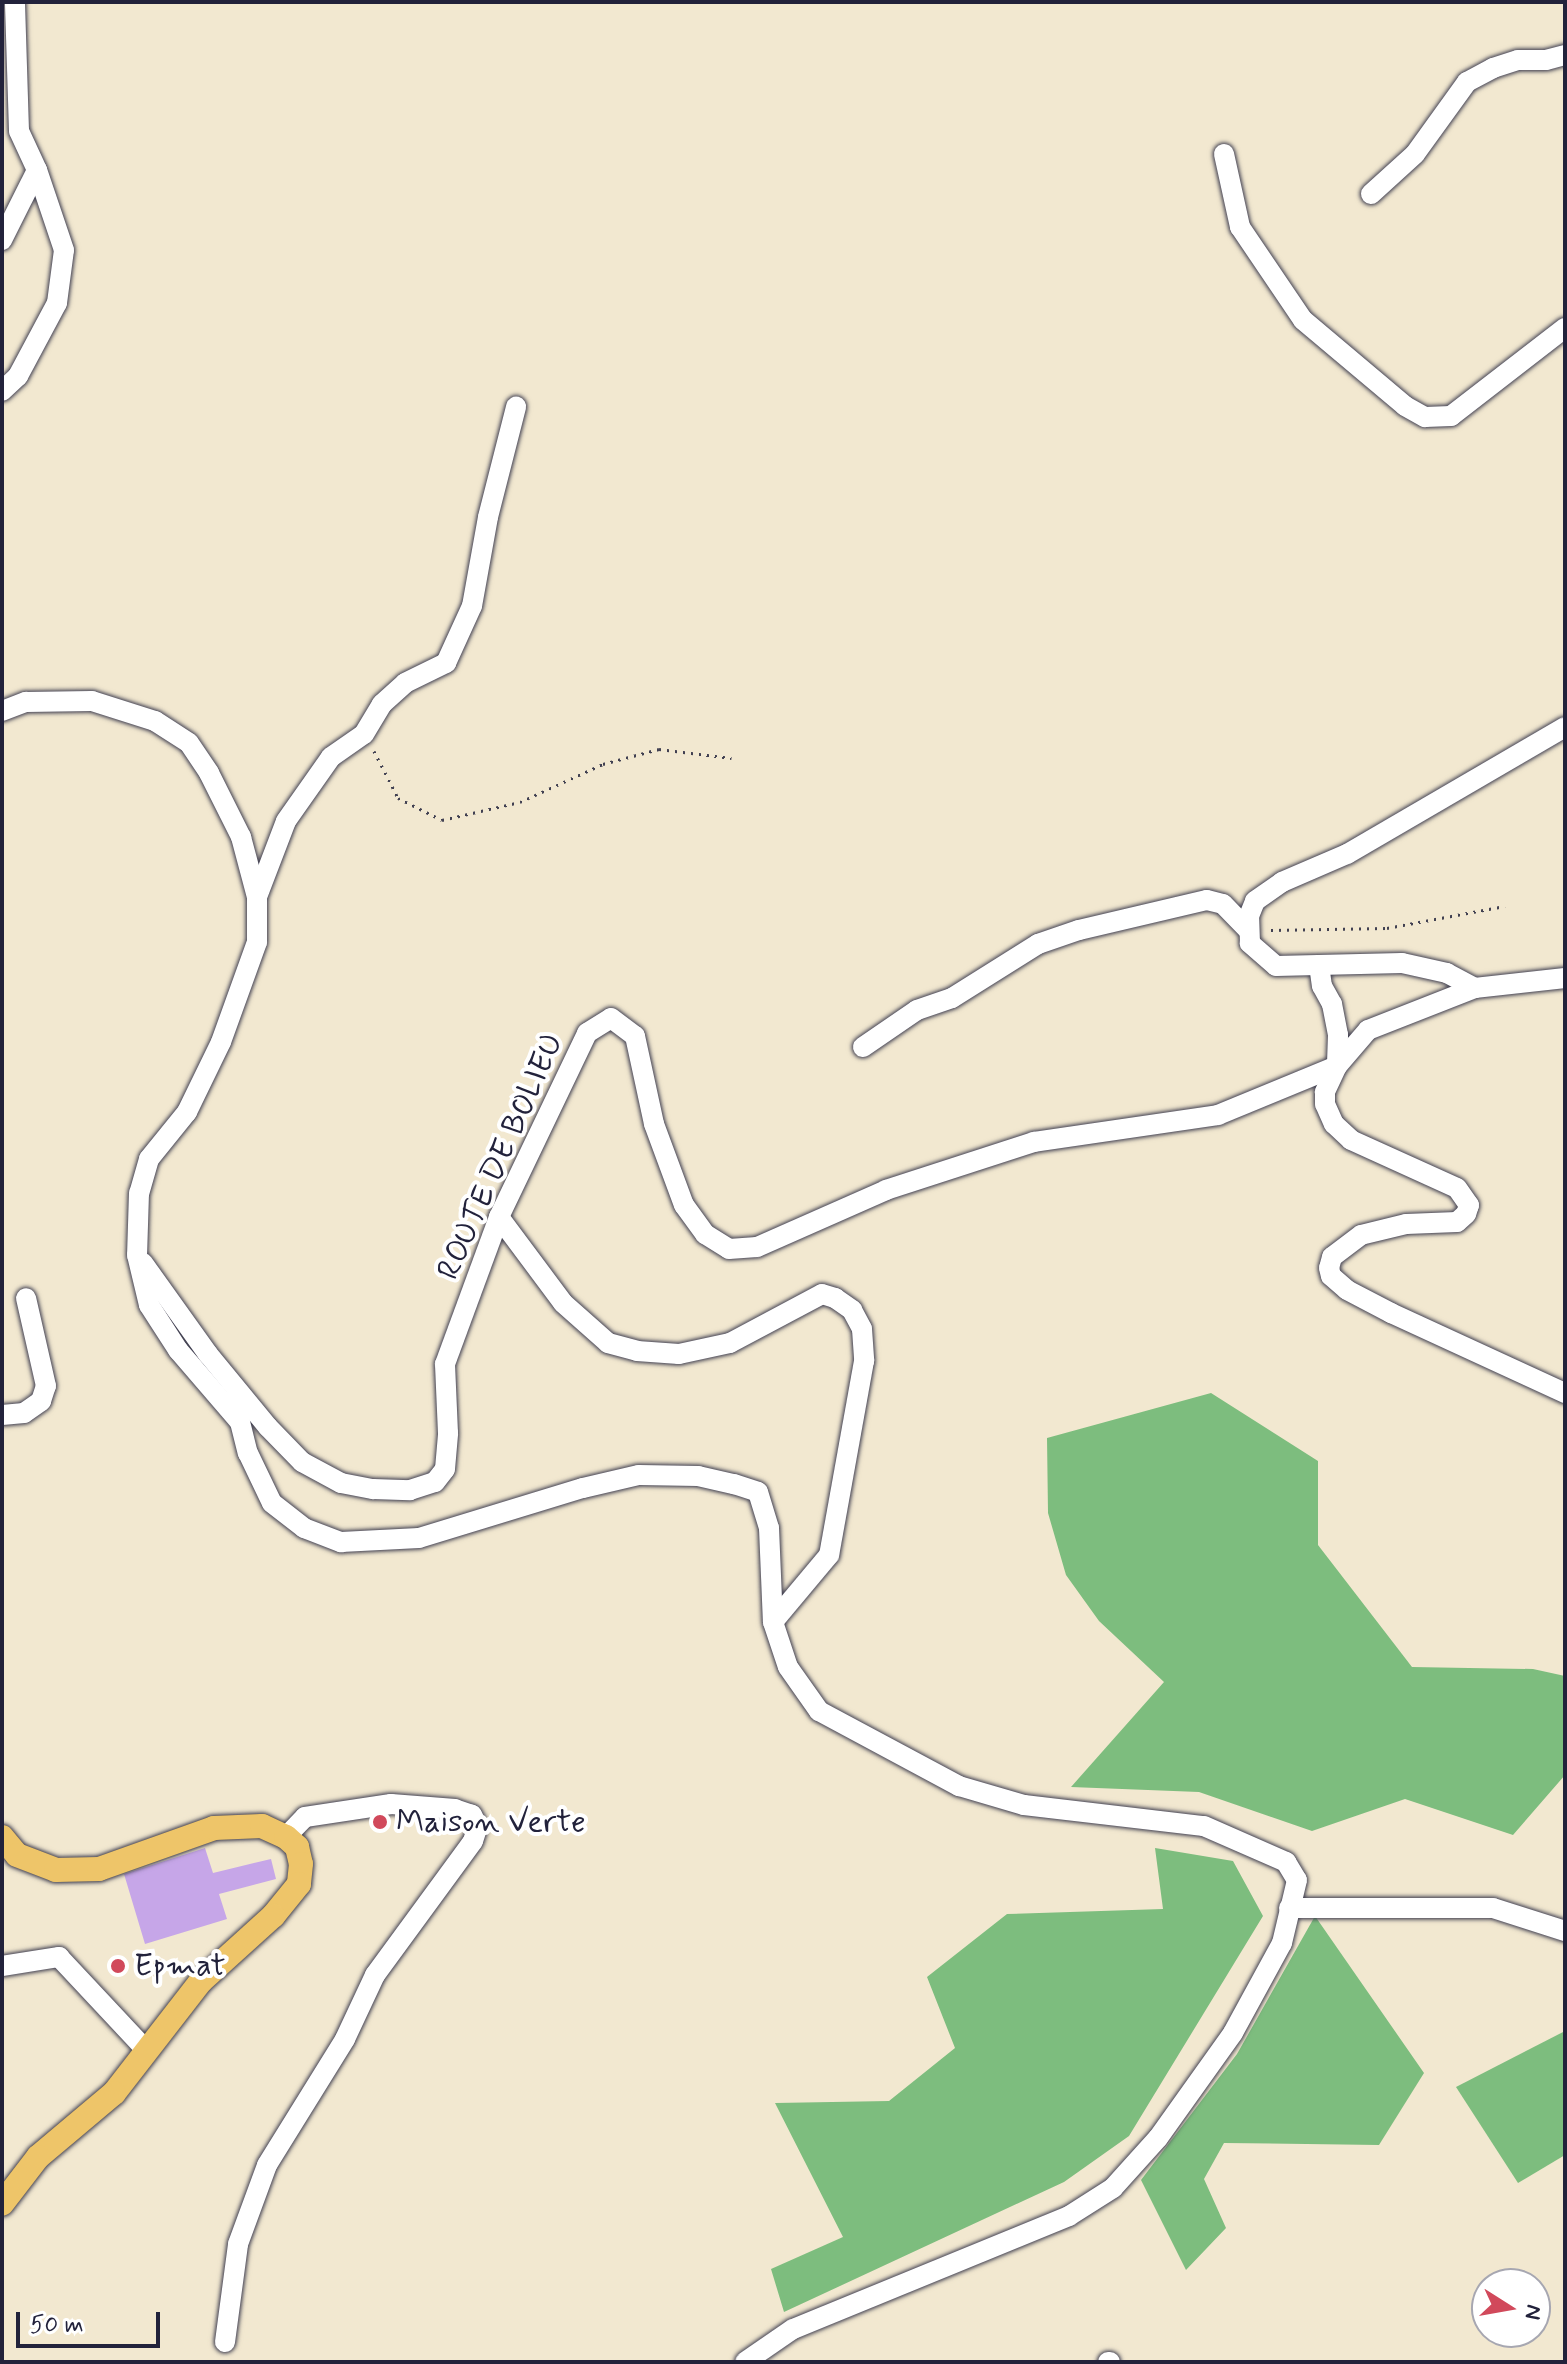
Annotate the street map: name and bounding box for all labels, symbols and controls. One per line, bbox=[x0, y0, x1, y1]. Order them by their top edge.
street label: ROUTE DE BOLIEU bbox=[428, 1024, 574, 1290]
place label: Maison Verte bbox=[396, 1803, 586, 1841]
marker: Maison Verte bbox=[371, 1813, 389, 1831]
place label: Epmat bbox=[134, 1947, 226, 1985]
marker: Epmat bbox=[109, 1957, 127, 1975]
north arrow bbox=[1471, 2268, 1551, 2348]
scale bar bbox=[20, 2296, 164, 2346]
text: N bbox=[1517, 2302, 1548, 2322]
text: 50 m bbox=[30, 2310, 84, 2341]

